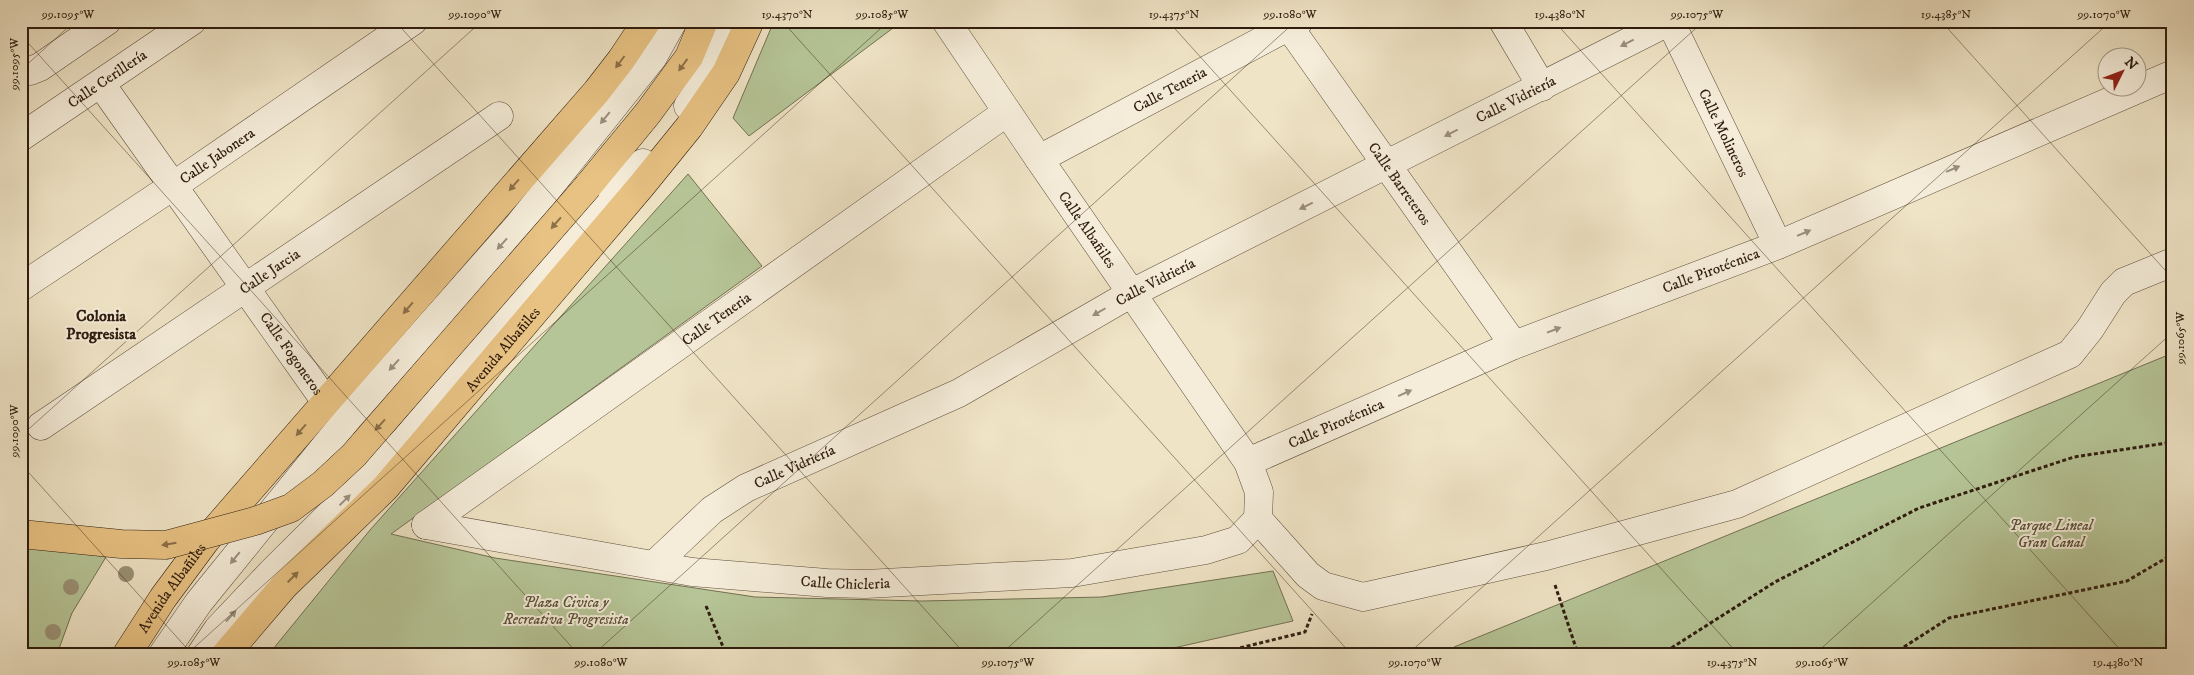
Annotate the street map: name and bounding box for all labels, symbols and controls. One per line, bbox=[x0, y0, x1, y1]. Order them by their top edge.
text: 99.1095°W bbox=[41, 7, 95, 22]
text: 99.1090°W bbox=[448, 7, 502, 22]
text: 19.4370°N bbox=[761, 7, 813, 22]
text: 99.1085°W bbox=[855, 7, 909, 22]
text: 19.4375°N bbox=[1149, 7, 1199, 22]
text: 99.1080°W bbox=[1263, 7, 1317, 22]
text: 19.4380°N bbox=[1535, 7, 1586, 22]
text: 99.1075°W bbox=[1670, 7, 1724, 22]
text: 19.4385°N bbox=[1921, 7, 1971, 22]
text: 99.1070°W bbox=[2076, 7, 2132, 22]
text: 99.1095°W bbox=[7, 37, 22, 91]
one-way arrow bbox=[1620, 39, 1634, 47]
street label: Calle Cerillería bbox=[64, 45, 151, 113]
north arrow bbox=[2096, 48, 2146, 98]
text: N bbox=[2120, 54, 2142, 75]
one-way arrow bbox=[615, 55, 625, 69]
one-way arrow bbox=[678, 58, 688, 72]
street label: Calle Teneria bbox=[1130, 62, 1211, 117]
street label: Calle Vidriería bbox=[1473, 71, 1560, 128]
street label: Calle Molineros bbox=[1694, 86, 1753, 180]
one-way arrow bbox=[599, 111, 610, 124]
street label: Calle Jabonera bbox=[176, 123, 259, 189]
one-way arrow bbox=[1444, 129, 1458, 137]
street label: Calle Barreteros bbox=[1364, 139, 1435, 229]
one-way arrow bbox=[1946, 164, 1960, 172]
one-way arrow bbox=[509, 179, 520, 192]
street label: Calle Albañiles bbox=[1054, 187, 1120, 272]
one-way arrow bbox=[1298, 202, 1313, 210]
one-way arrow bbox=[550, 217, 562, 229]
one-way arrow bbox=[1797, 229, 1811, 237]
one-way arrow bbox=[497, 238, 508, 251]
street label: Calle Jarcia bbox=[236, 244, 304, 299]
street label: Calle Pirotécnica bbox=[1660, 244, 1763, 298]
street label: Calle Vidriería bbox=[1112, 253, 1199, 310]
street label: Calle Teneria bbox=[678, 288, 755, 350]
one-way arrow bbox=[402, 301, 413, 314]
street label: Avenida Albañiles bbox=[462, 303, 544, 396]
district label: Colonia Progresista bbox=[66, 306, 137, 344]
street label: Calle Fogoneros bbox=[255, 308, 327, 399]
one-way arrow bbox=[1091, 308, 1106, 316]
text: 99.1065°W bbox=[2173, 311, 2188, 365]
one-way arrow bbox=[1547, 326, 1562, 333]
one-way arrow bbox=[388, 359, 400, 371]
one-way arrow bbox=[1398, 389, 1412, 397]
street label: Calle Pirotécnica bbox=[1285, 394, 1387, 453]
text: 99.1090°W bbox=[7, 404, 22, 458]
one-way arrow bbox=[375, 418, 386, 431]
one-way arrow bbox=[295, 424, 307, 436]
street label: Calle Vidriería bbox=[751, 440, 839, 493]
one-way arrow bbox=[339, 494, 351, 506]
park label: Parque Lineal Gran Canal bbox=[2009, 516, 2095, 552]
street label: Avenida Albañiles bbox=[134, 539, 211, 637]
one-way arrow bbox=[160, 540, 176, 548]
one-way arrow bbox=[229, 551, 240, 564]
one-way arrow bbox=[287, 572, 299, 584]
street label: Calle Chicleria bbox=[800, 572, 891, 594]
park label: Plaza Civica y Recreativa Progresista bbox=[502, 593, 629, 629]
one-way arrow bbox=[225, 610, 237, 622]
text: 99.1085°W bbox=[167, 655, 221, 670]
text: 99.1080°W bbox=[574, 655, 628, 670]
text: 99.1075°W bbox=[981, 655, 1035, 670]
text: 99.1070°W bbox=[1387, 655, 1443, 670]
text: 19.4375°N bbox=[1707, 655, 1757, 670]
text: 99.1065°W bbox=[1795, 655, 1849, 670]
text: 19.4380°N bbox=[2093, 655, 2144, 670]

